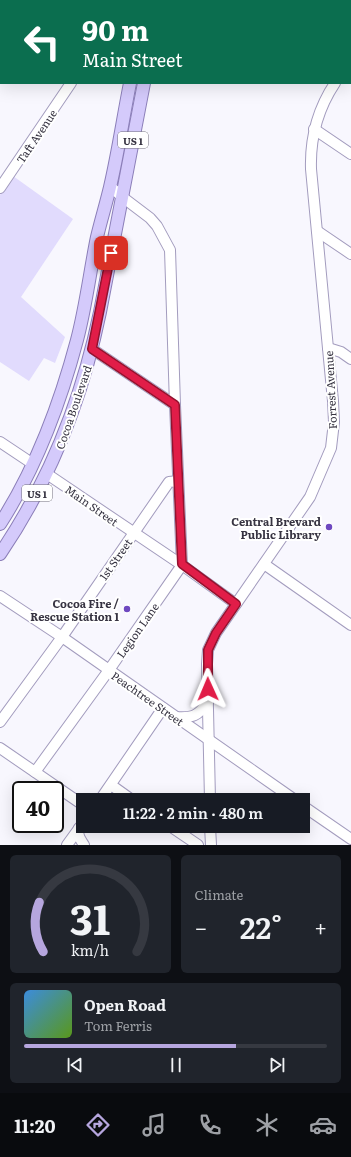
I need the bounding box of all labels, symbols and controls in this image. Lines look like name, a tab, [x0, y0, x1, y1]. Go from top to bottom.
text: 90 m	[82, 8, 149, 50]
icon: left	[16, 16, 68, 68]
text: Main Street	[82, 46, 182, 73]
street label: Taft Avenue	[12, 105, 60, 166]
road number: US 1	[118, 132, 148, 148]
pin	[94, 236, 128, 270]
icon: arrive	[100, 242, 122, 264]
street label: Forrest Avenue	[320, 350, 340, 430]
street label: Cocoa Boulevard	[51, 363, 95, 451]
street label: Main Street	[62, 481, 122, 529]
road number: US 1	[22, 485, 52, 501]
place label: Central Brevard Public Library	[231, 513, 321, 542]
marker: Central Brevard Public Library	[324, 522, 334, 532]
street label: 1st Street	[95, 535, 135, 583]
place label: Cocoa Fire / Rescue Station 1	[30, 595, 120, 624]
street label: Legion Lane	[112, 599, 162, 661]
marker: Cocoa Fire / Rescue Station 1	[122, 604, 132, 614]
street label: Peachtree Street	[109, 667, 188, 729]
position arrow	[187, 668, 229, 710]
speed limit sign: 40	[12, 781, 64, 833]
text: 11:22 · 2 min · 480 m	[123, 801, 263, 824]
text: Climate	[195, 885, 243, 904]
text: 31	[70, 886, 110, 948]
text: 22°	[240, 904, 282, 948]
text: −	[195, 910, 207, 943]
text: +	[314, 910, 327, 943]
text: km/h	[71, 939, 110, 960]
text: Open Road	[84, 993, 166, 1016]
text: Tom Ferris	[84, 1016, 152, 1035]
icon: previous	[64, 1054, 86, 1076]
icon: pause	[165, 1054, 187, 1076]
icon: next	[266, 1054, 288, 1076]
icon: directions	[84, 1111, 112, 1139]
icon: music	[140, 1111, 168, 1139]
icon: phone	[196, 1111, 224, 1139]
icon: climate	[253, 1111, 281, 1139]
icon: car	[309, 1111, 337, 1139]
text: 11:20	[14, 1112, 56, 1139]

